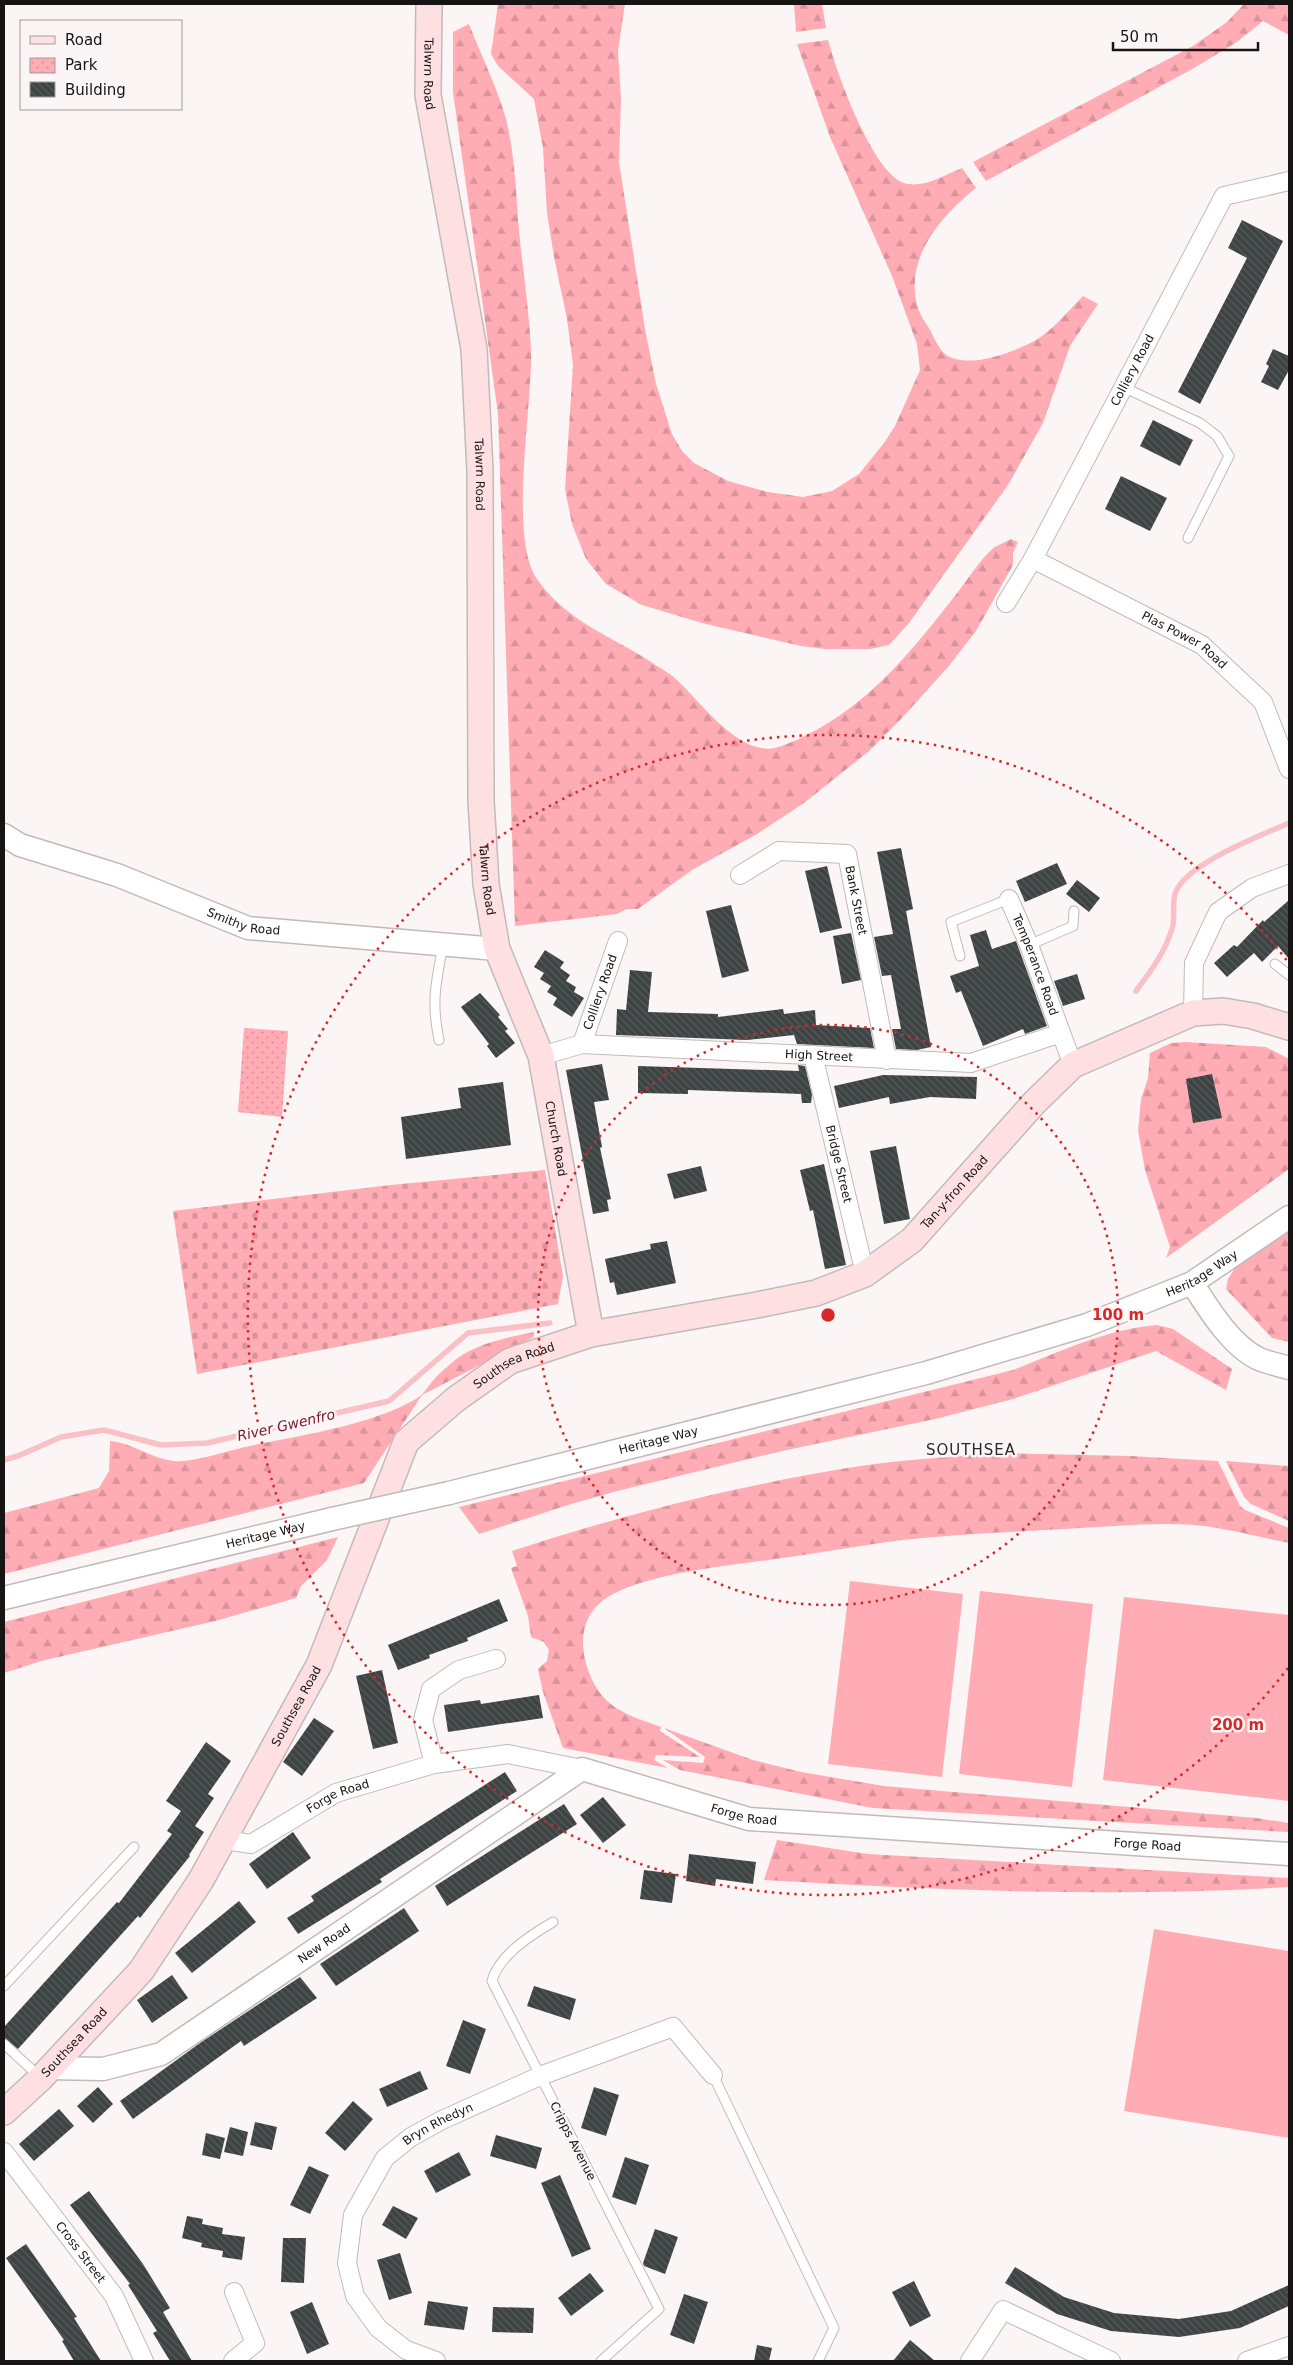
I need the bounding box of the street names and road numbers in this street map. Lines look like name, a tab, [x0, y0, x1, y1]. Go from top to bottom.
street label: Talwrn Road	[421, 37, 438, 111]
street label: Colliery Road	[1108, 332, 1157, 408]
street label: Talwrn Road	[471, 437, 487, 511]
street label: Plas Power Road	[1139, 608, 1230, 672]
street label: Talwrn Road	[477, 842, 498, 916]
street label: Bank Street	[842, 864, 870, 936]
street label: Smithy Road	[205, 905, 281, 938]
street label: Temperance Road	[1009, 911, 1061, 1017]
street label: Colliery Road	[580, 952, 620, 1032]
street label: High Street	[785, 1047, 854, 1064]
street label: Church Road	[542, 1100, 570, 1177]
street label: Bridge Street	[823, 1124, 855, 1205]
street label: Tan-y-fron Road	[918, 1153, 991, 1233]
street label: Heritage Way	[1164, 1247, 1240, 1300]
street label: Southsea Road	[471, 1340, 556, 1392]
street label: Heritage Way	[617, 1424, 700, 1457]
street label: Heritage Way	[224, 1519, 307, 1551]
street label: Southsea Road	[269, 1663, 324, 1749]
street label: Forge Road	[304, 1777, 371, 1816]
street label: Forge Road	[709, 1801, 778, 1828]
street label: Forge Road	[1113, 1836, 1182, 1854]
street label: New Road	[295, 1921, 353, 1966]
street label: Southsea Road	[38, 2005, 110, 2080]
street label: Cripps Avenue	[547, 2099, 599, 2183]
street label: Bryn Rhedyn	[400, 2100, 475, 2148]
street label: Cross Street	[53, 2219, 108, 2286]

